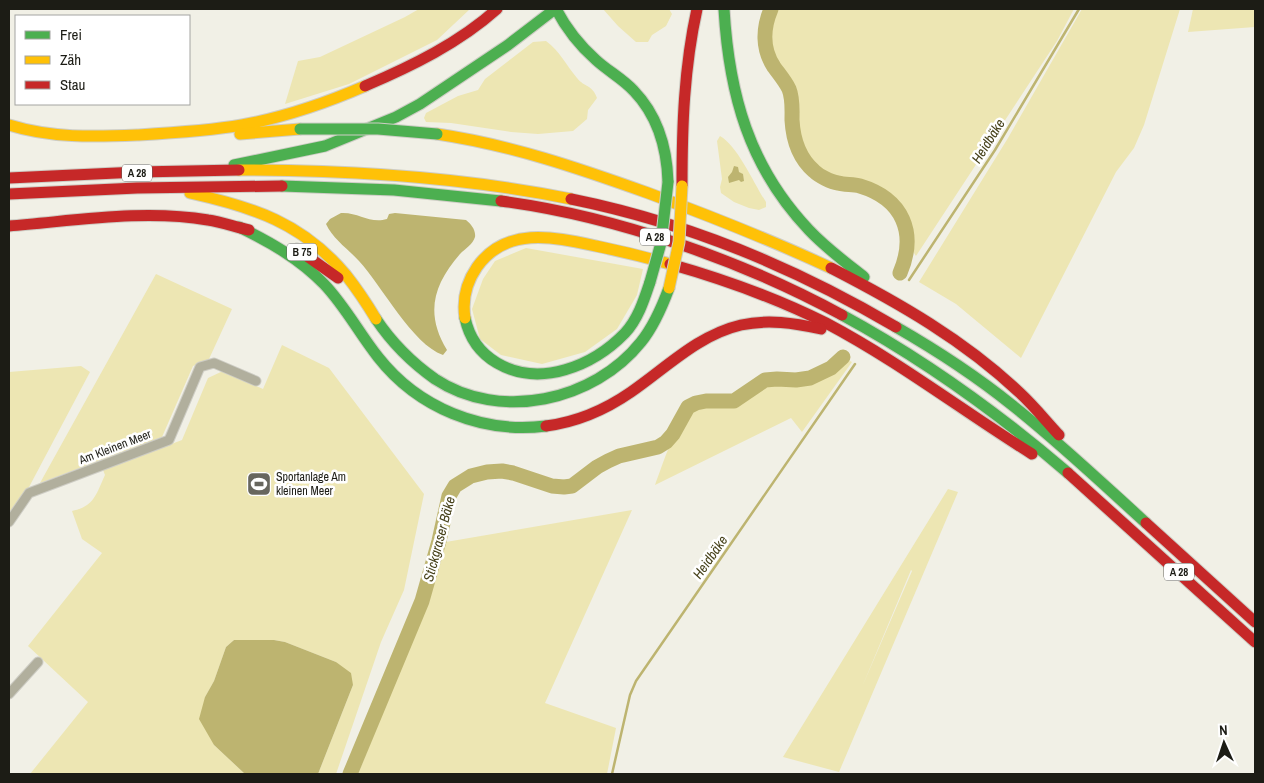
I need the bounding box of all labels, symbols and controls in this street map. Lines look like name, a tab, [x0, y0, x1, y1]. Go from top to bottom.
legend	[15, 15, 190, 105]
text: Frei	[60, 24, 82, 45]
text: Zäh	[60, 49, 81, 70]
text: Stau	[60, 74, 85, 95]
water label: Heidbäke	[967, 115, 1009, 167]
road number: A 28	[122, 164, 152, 182]
road number: A 28	[640, 228, 670, 246]
road number: B 75	[287, 243, 317, 260]
street label: Am Kleinen Meer	[76, 426, 154, 468]
place label: Sportanlage Am kleinen Meer	[276, 469, 346, 499]
sports icon: Sportanlage Am kleinen Meer	[246, 471, 272, 497]
water label: Stickgraser Bäke	[419, 494, 459, 584]
water label: Heidbäke	[689, 532, 731, 582]
road number: A 28	[1164, 564, 1194, 580]
north arrow	[1199, 718, 1249, 768]
text: N	[1219, 721, 1228, 739]

